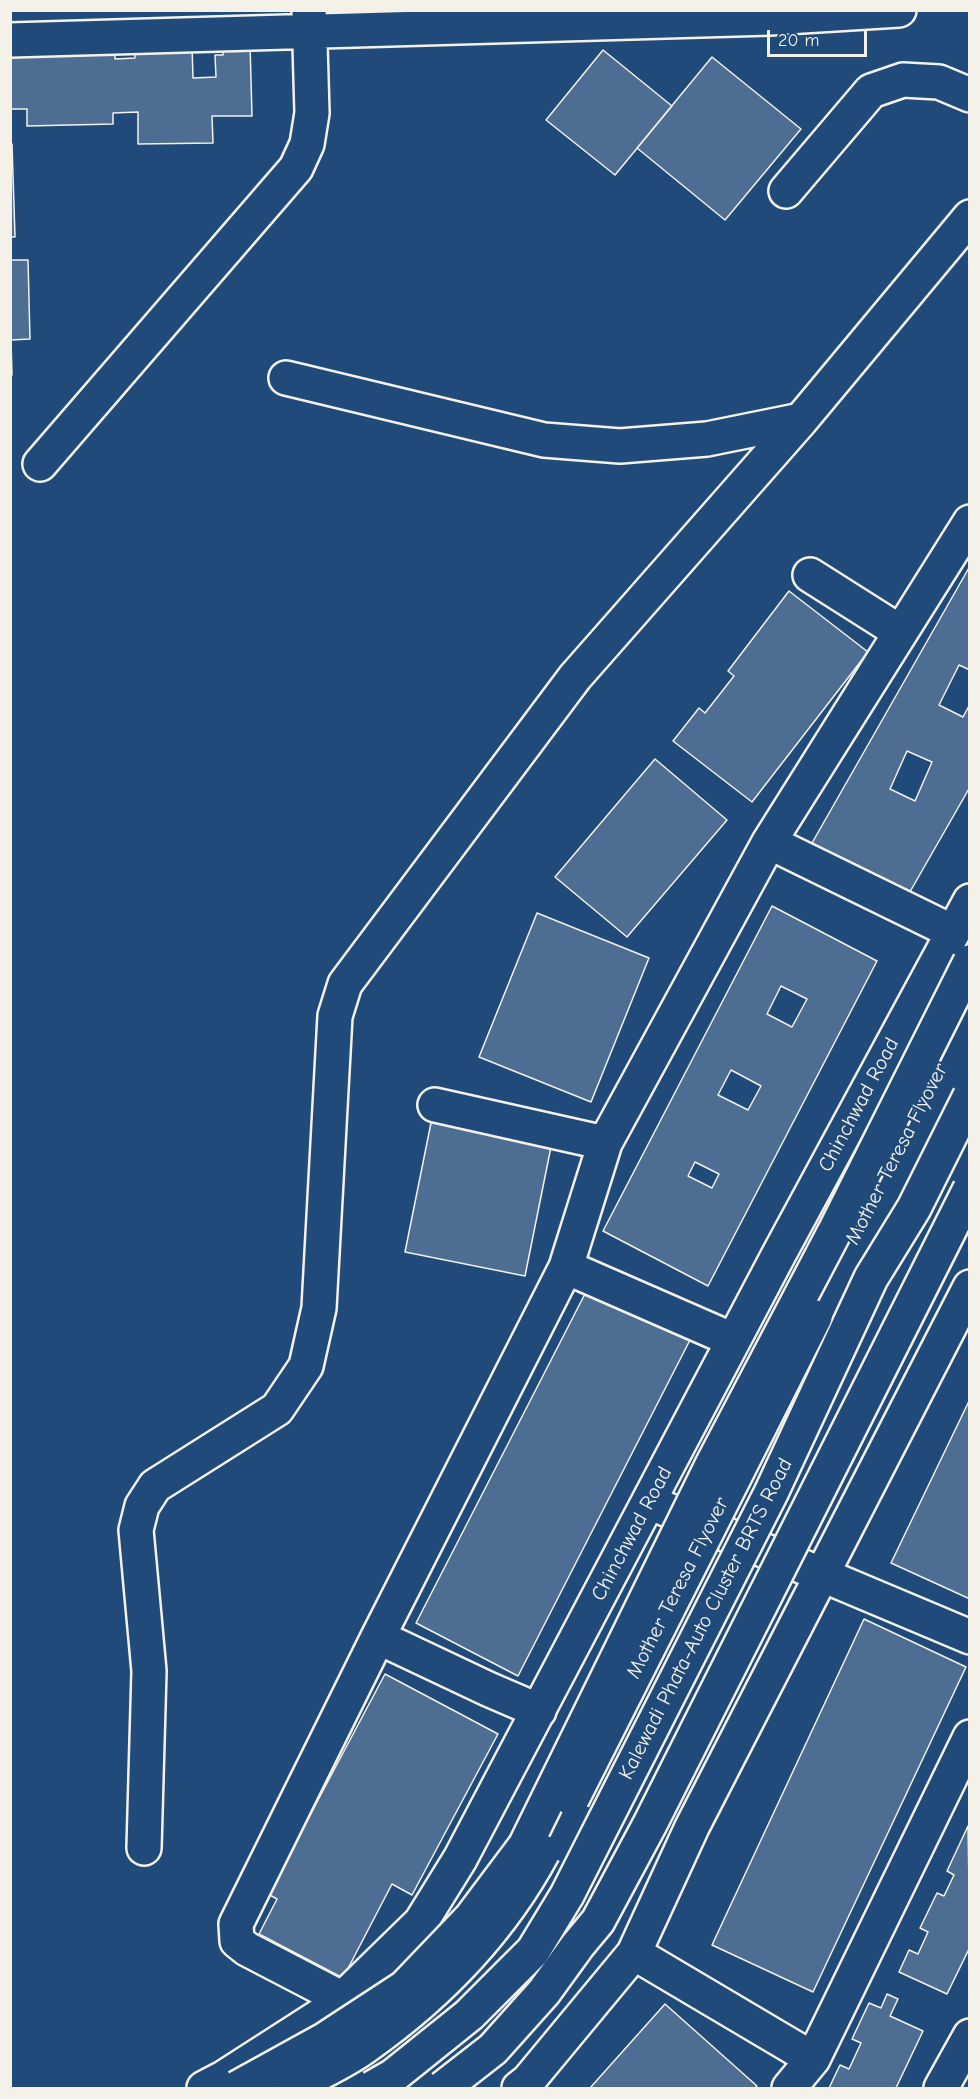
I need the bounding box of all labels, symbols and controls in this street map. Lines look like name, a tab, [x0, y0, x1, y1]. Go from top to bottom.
scale bar	[770, 18, 870, 56]
text: 20 m	[778, 30, 819, 51]
street label: Chinchwad Road	[813, 1034, 905, 1176]
street label: Mother Teresa Flyover	[840, 1059, 954, 1249]
street label: Kalewadi Phata-Auto Cluster BRTS Road	[614, 1454, 798, 1784]
street label: Chinchwad Road	[586, 1463, 678, 1605]
street label: Mother Teresa Flyover	[621, 1493, 735, 1683]

